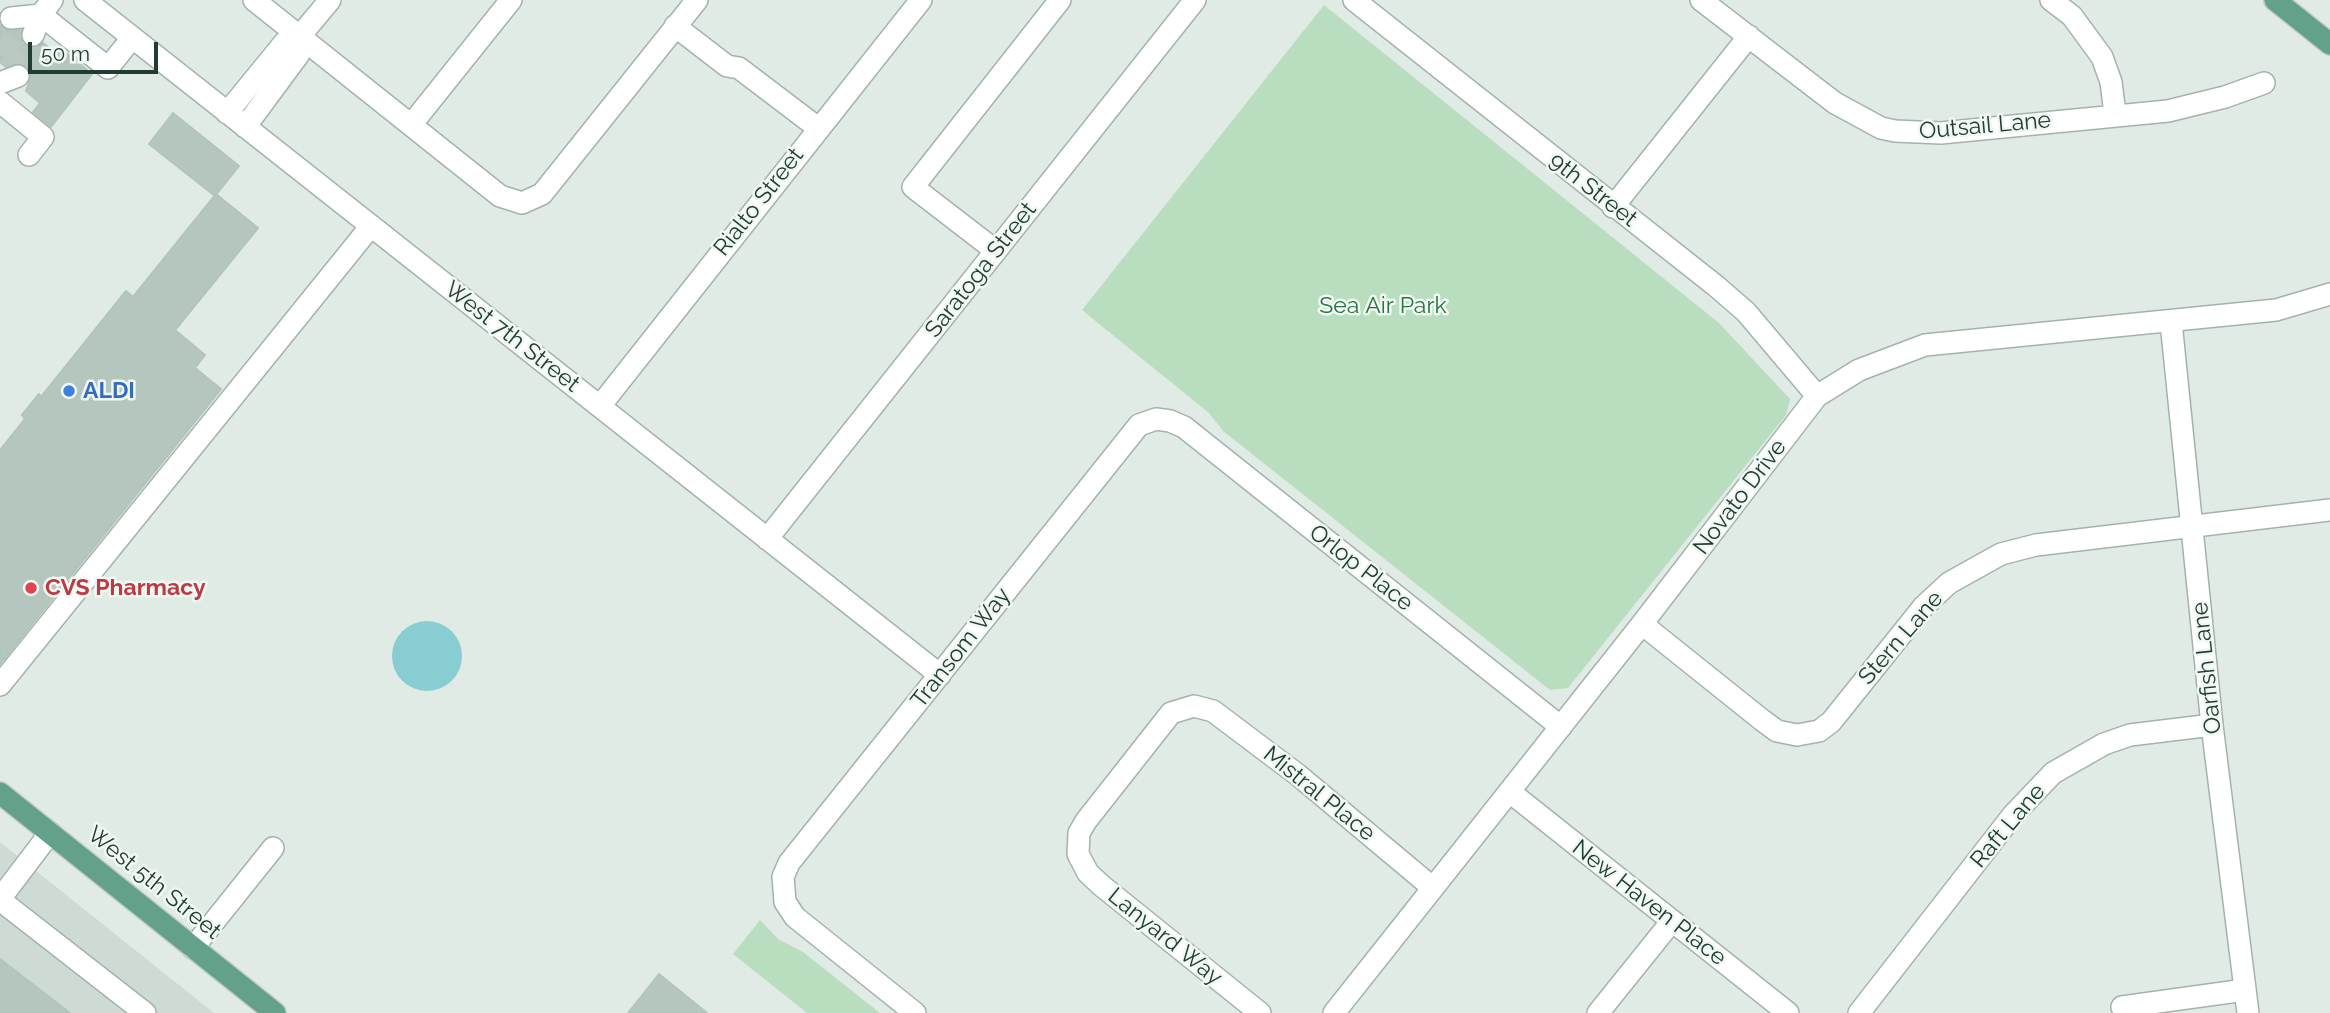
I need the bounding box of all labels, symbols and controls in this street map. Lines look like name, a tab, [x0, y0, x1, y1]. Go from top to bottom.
scale bar	[32, 28, 161, 72]
text: 50 m	[41, 41, 90, 66]
street label: Outsail Lane	[1918, 106, 2052, 146]
street label: Rialto Street	[708, 142, 810, 262]
street label: 9th Street	[1543, 147, 1643, 233]
street label: Saratoga Street	[919, 197, 1043, 343]
street label: West 7th Street	[439, 276, 585, 398]
park label: Sea Air Park	[1319, 292, 1447, 320]
place label: ALDI	[83, 377, 135, 405]
marker: ALDI	[61, 383, 77, 399]
street label: Novato Drive	[1688, 434, 1792, 560]
street label: Orlop Place	[1304, 519, 1418, 617]
place label: CVS Pharmacy	[45, 574, 206, 602]
marker: CVS Pharmacy	[23, 580, 39, 596]
street label: Transom Way	[905, 582, 1017, 714]
street label: Stern Lane	[1853, 586, 1949, 690]
street label: Oarfish Lane	[2186, 601, 2228, 735]
street label: Mistral Place	[1258, 741, 1380, 847]
street label: Raft Lane	[1965, 778, 2051, 874]
street label: West 5th Street	[82, 821, 226, 945]
street label: New Haven Place	[1566, 834, 1732, 972]
street label: Lanyard Way	[1102, 882, 1228, 992]

